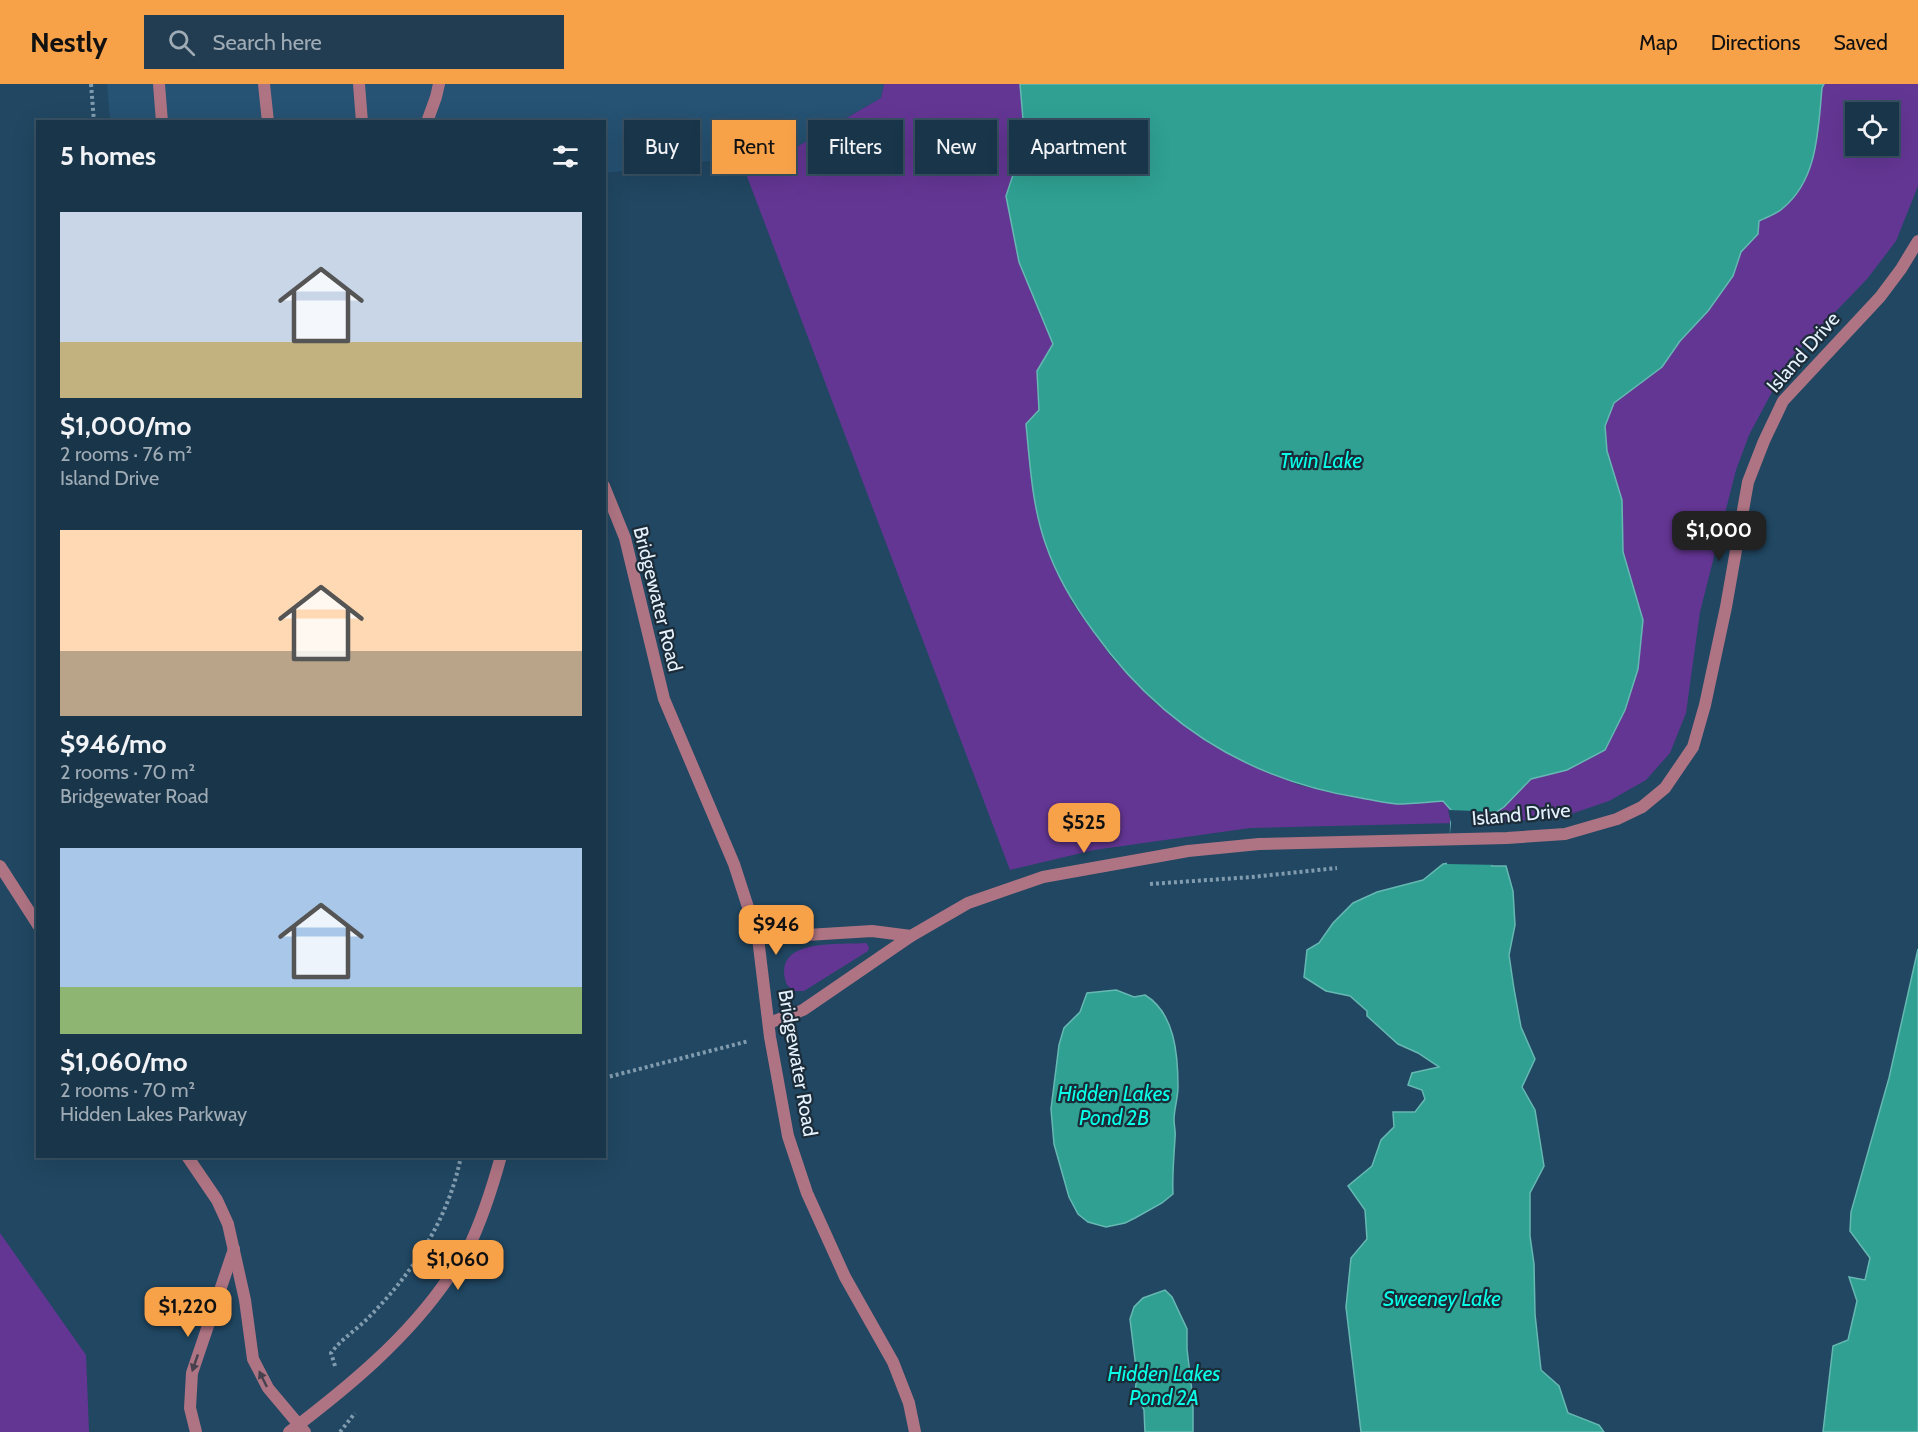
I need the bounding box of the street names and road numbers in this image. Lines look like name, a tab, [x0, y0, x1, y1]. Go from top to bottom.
street label: Island Drive	[1761, 307, 1845, 397]
street label: Bridgewater Road	[628, 524, 688, 674]
street label: Island Drive	[1471, 798, 1571, 830]
street label: Bridgewater Road	[773, 988, 823, 1138]

